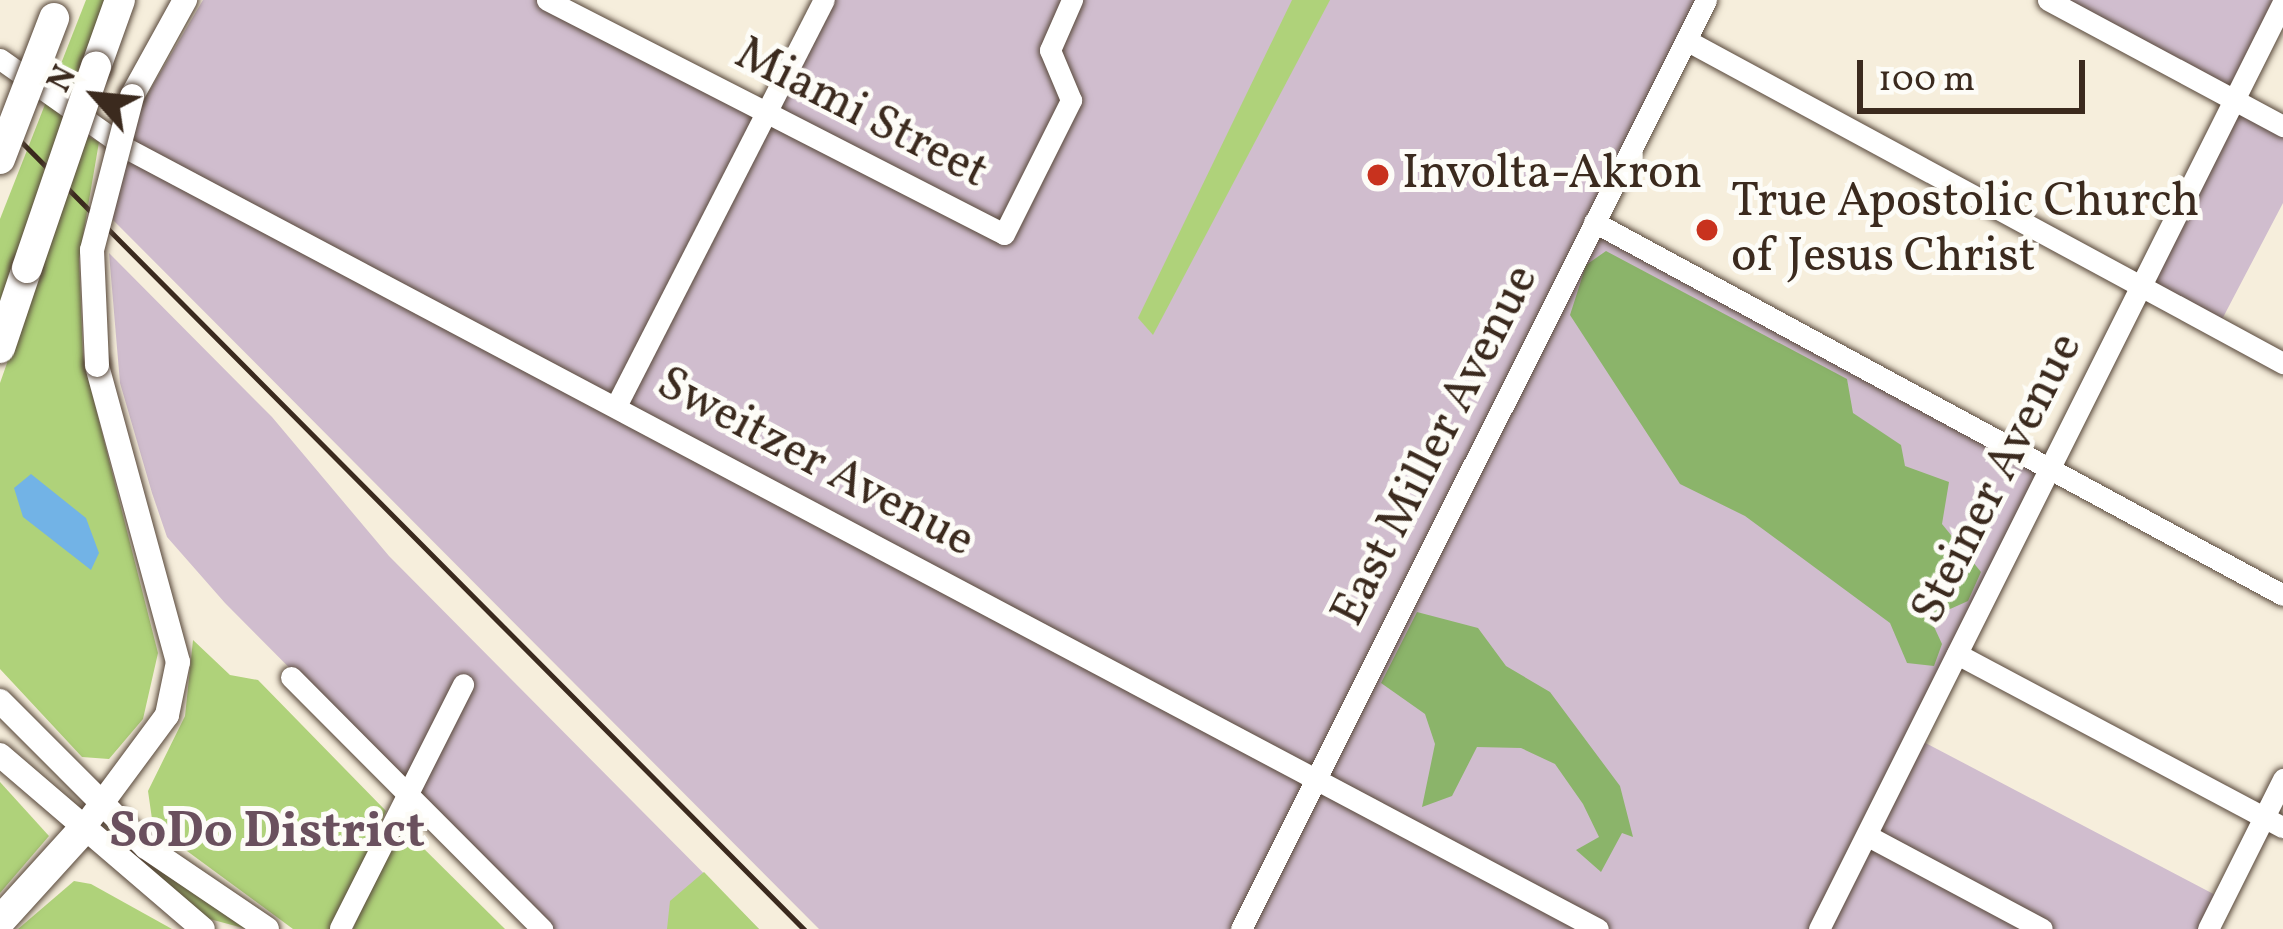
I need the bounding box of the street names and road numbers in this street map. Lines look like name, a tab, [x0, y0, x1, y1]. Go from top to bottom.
street label: Miami Street	[725, 26, 997, 202]
street label: East Miller Avenue	[1320, 256, 1552, 636]
street label: Steiner Avenue	[1900, 324, 2096, 634]
street label: Sweitzer Avenue	[647, 355, 983, 571]

